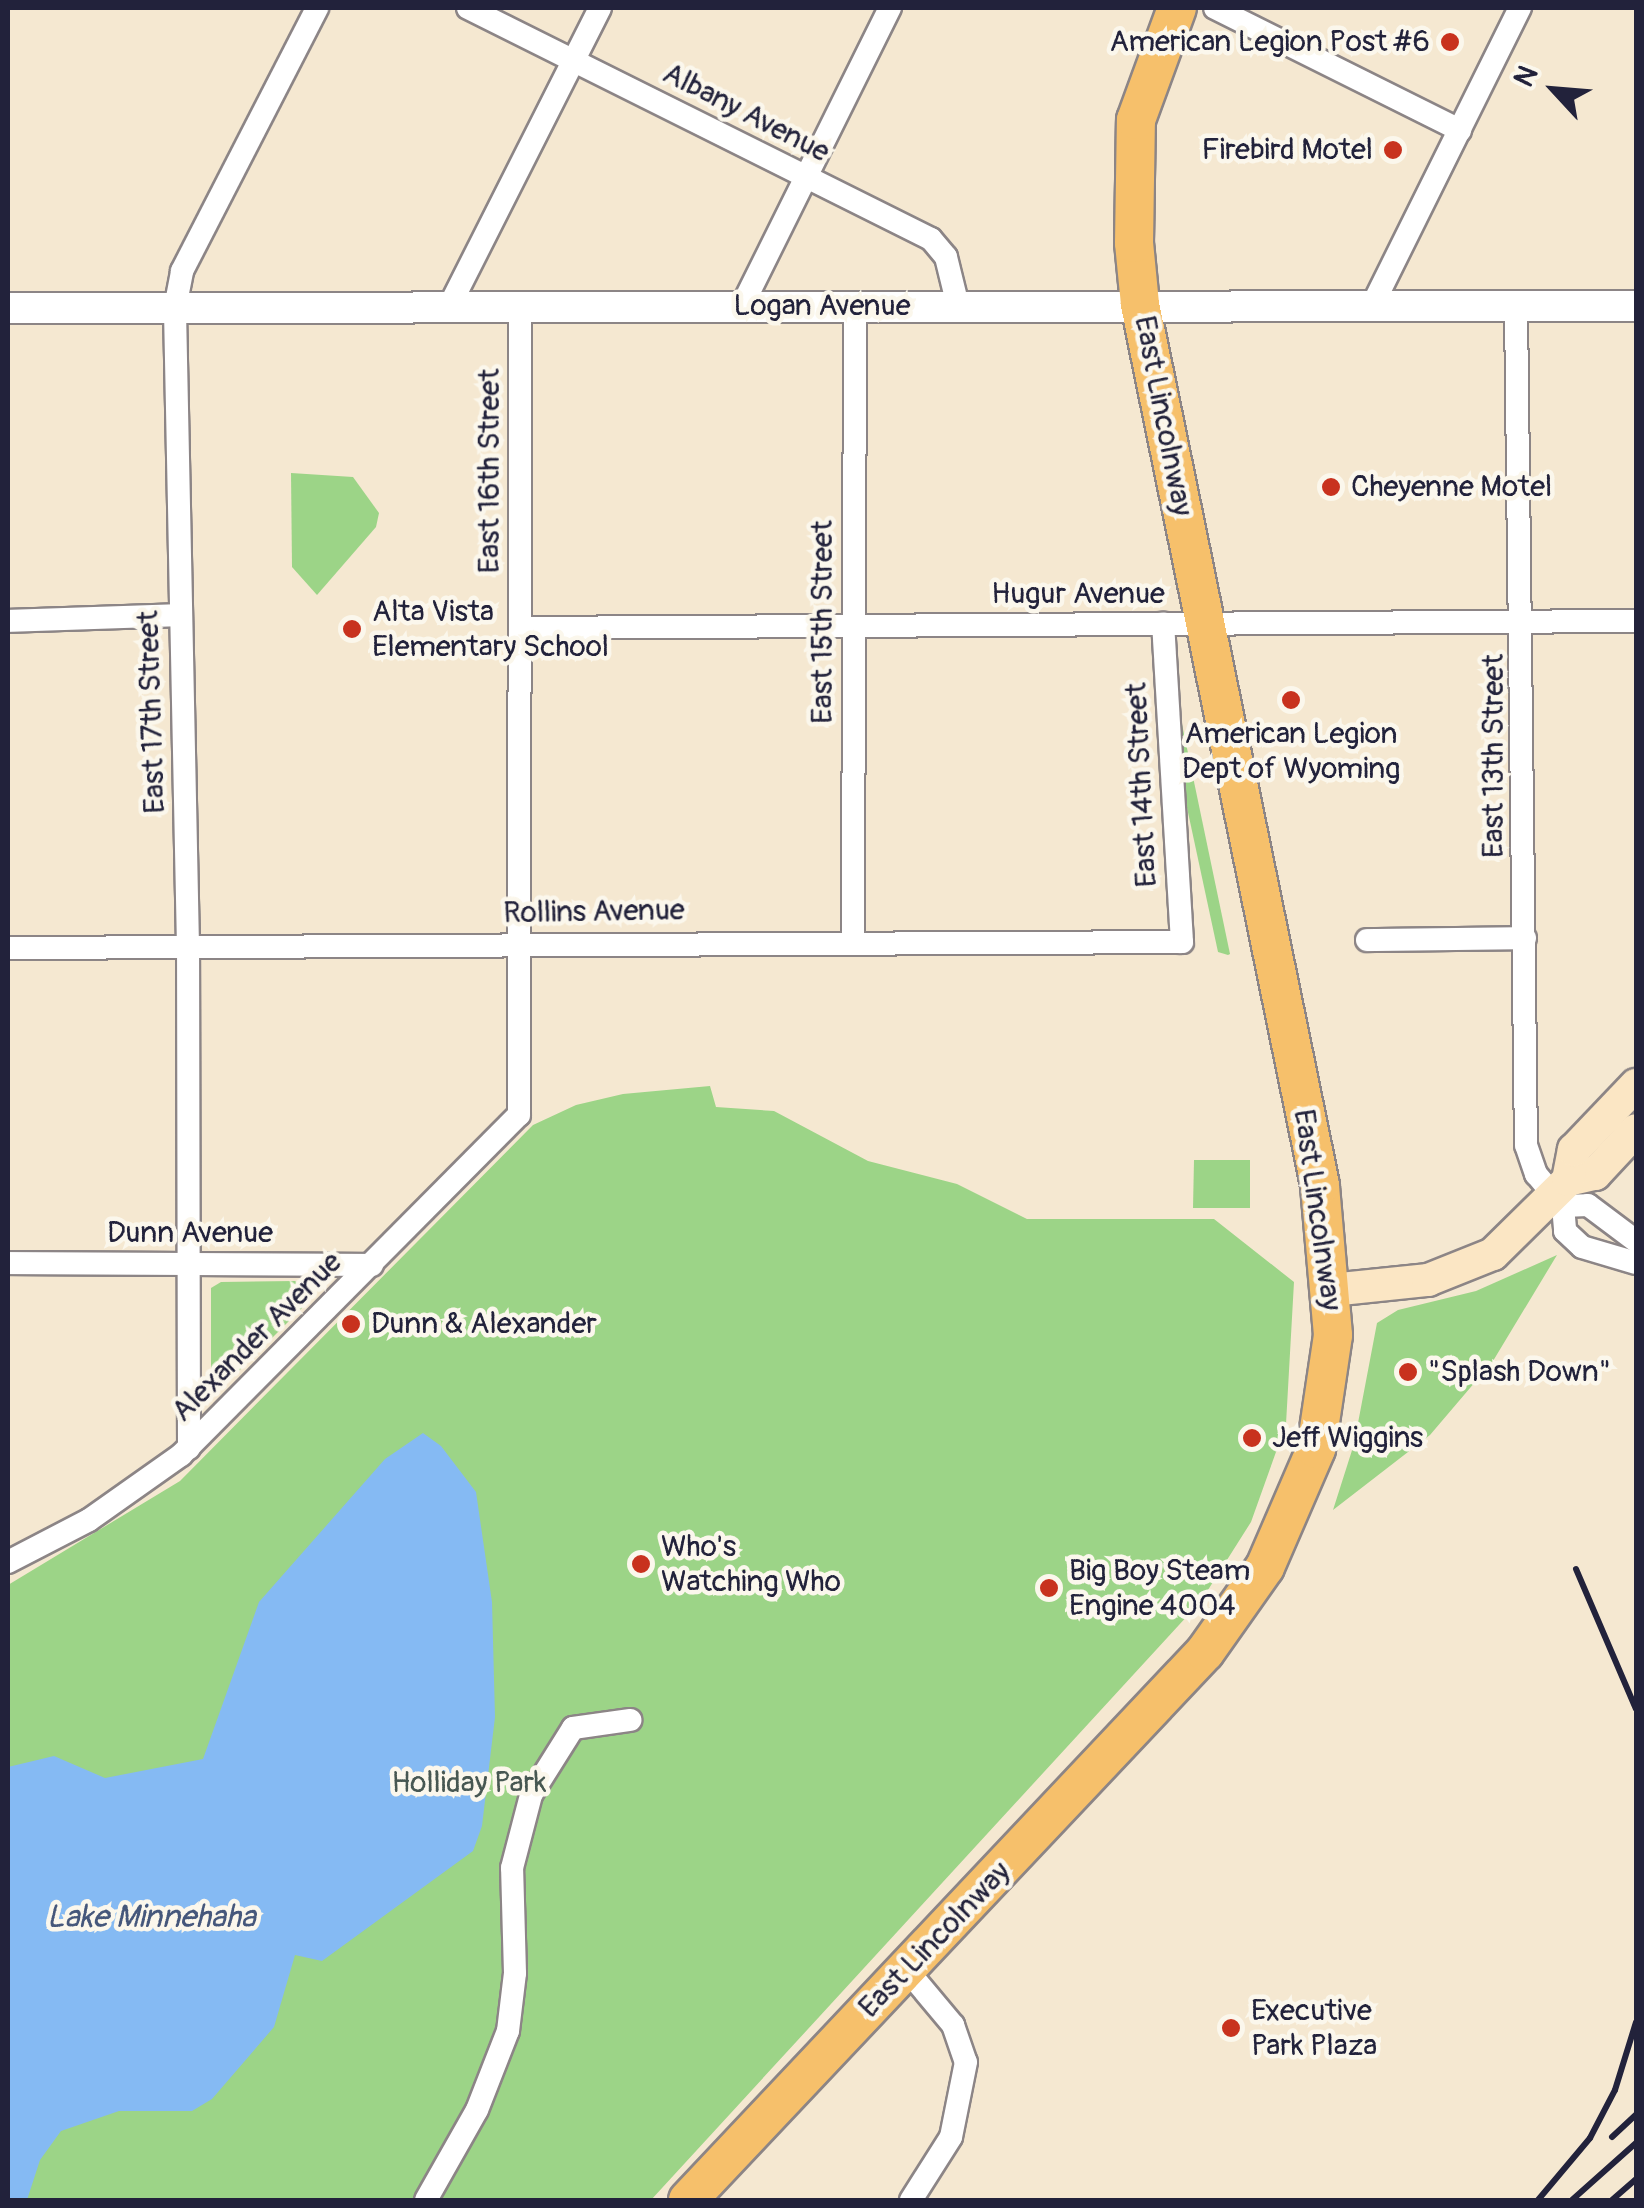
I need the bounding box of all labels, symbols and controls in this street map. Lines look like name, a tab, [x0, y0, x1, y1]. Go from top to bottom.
place label: American Legion Post #6	[1110, 24, 1430, 60]
marker: American Legion Post #6	[1439, 31, 1461, 53]
north arrow	[1504, 40, 1604, 140]
street label: Albany Avenue	[657, 56, 835, 170]
text: N	[1507, 60, 1546, 93]
place label: Firebird Motel	[1202, 132, 1373, 168]
marker: Firebird Motel	[1382, 139, 1404, 161]
street label: Logan Avenue	[734, 288, 910, 324]
street label: East Lincolnway	[1126, 313, 1200, 519]
street label: East 16th Street	[472, 369, 508, 573]
place label: Cheyenne Motel	[1351, 469, 1552, 505]
marker: Cheyenne Motel	[1320, 476, 1342, 498]
street label: East 15th Street	[805, 520, 841, 724]
street label: Hugur Avenue	[991, 576, 1165, 612]
place label: Alta Vista Elementary School	[372, 594, 609, 664]
street label: East 17th Street	[130, 610, 174, 814]
marker: Alta Vista Elementary School	[341, 618, 363, 640]
street label: East 13th Street	[1476, 654, 1512, 858]
street label: East 14th Street	[1119, 682, 1165, 888]
marker: American Legion Dept of Wyoming	[1280, 689, 1302, 711]
place label: American Legion Dept of Wyoming	[1182, 716, 1400, 786]
street label: Rollins Avenue	[503, 892, 685, 932]
street label: East Lincolnway	[1285, 1107, 1349, 1313]
street label: Dunn Avenue	[107, 1215, 273, 1251]
street label: Alexander Avenue	[164, 1244, 350, 1430]
place label: Dunn & Alexander	[371, 1306, 597, 1342]
marker: Dunn & Alexander	[340, 1313, 362, 1335]
place label: "Splash Down"	[1428, 1354, 1611, 1390]
marker: "Splash Down"	[1397, 1361, 1419, 1383]
place label: Jeff Wiggins	[1272, 1420, 1423, 1456]
marker: Jeff Wiggins	[1241, 1427, 1263, 1449]
place label: Who's Watching Who	[661, 1529, 841, 1600]
marker: Who's Watching Who	[630, 1553, 652, 1575]
place label: Big Boy Steam Engine 4004	[1069, 1553, 1250, 1624]
marker: Big Boy Steam Engine 4004	[1038, 1577, 1060, 1599]
park label: Holliday Park	[391, 1765, 547, 1801]
street label: East Lincolnway	[852, 1854, 1018, 2026]
water label: Lake Minnehaha	[46, 1898, 256, 1936]
place label: Executive Park Plaza	[1251, 1993, 1377, 2064]
marker: Executive Park Plaza	[1220, 2017, 1242, 2039]

